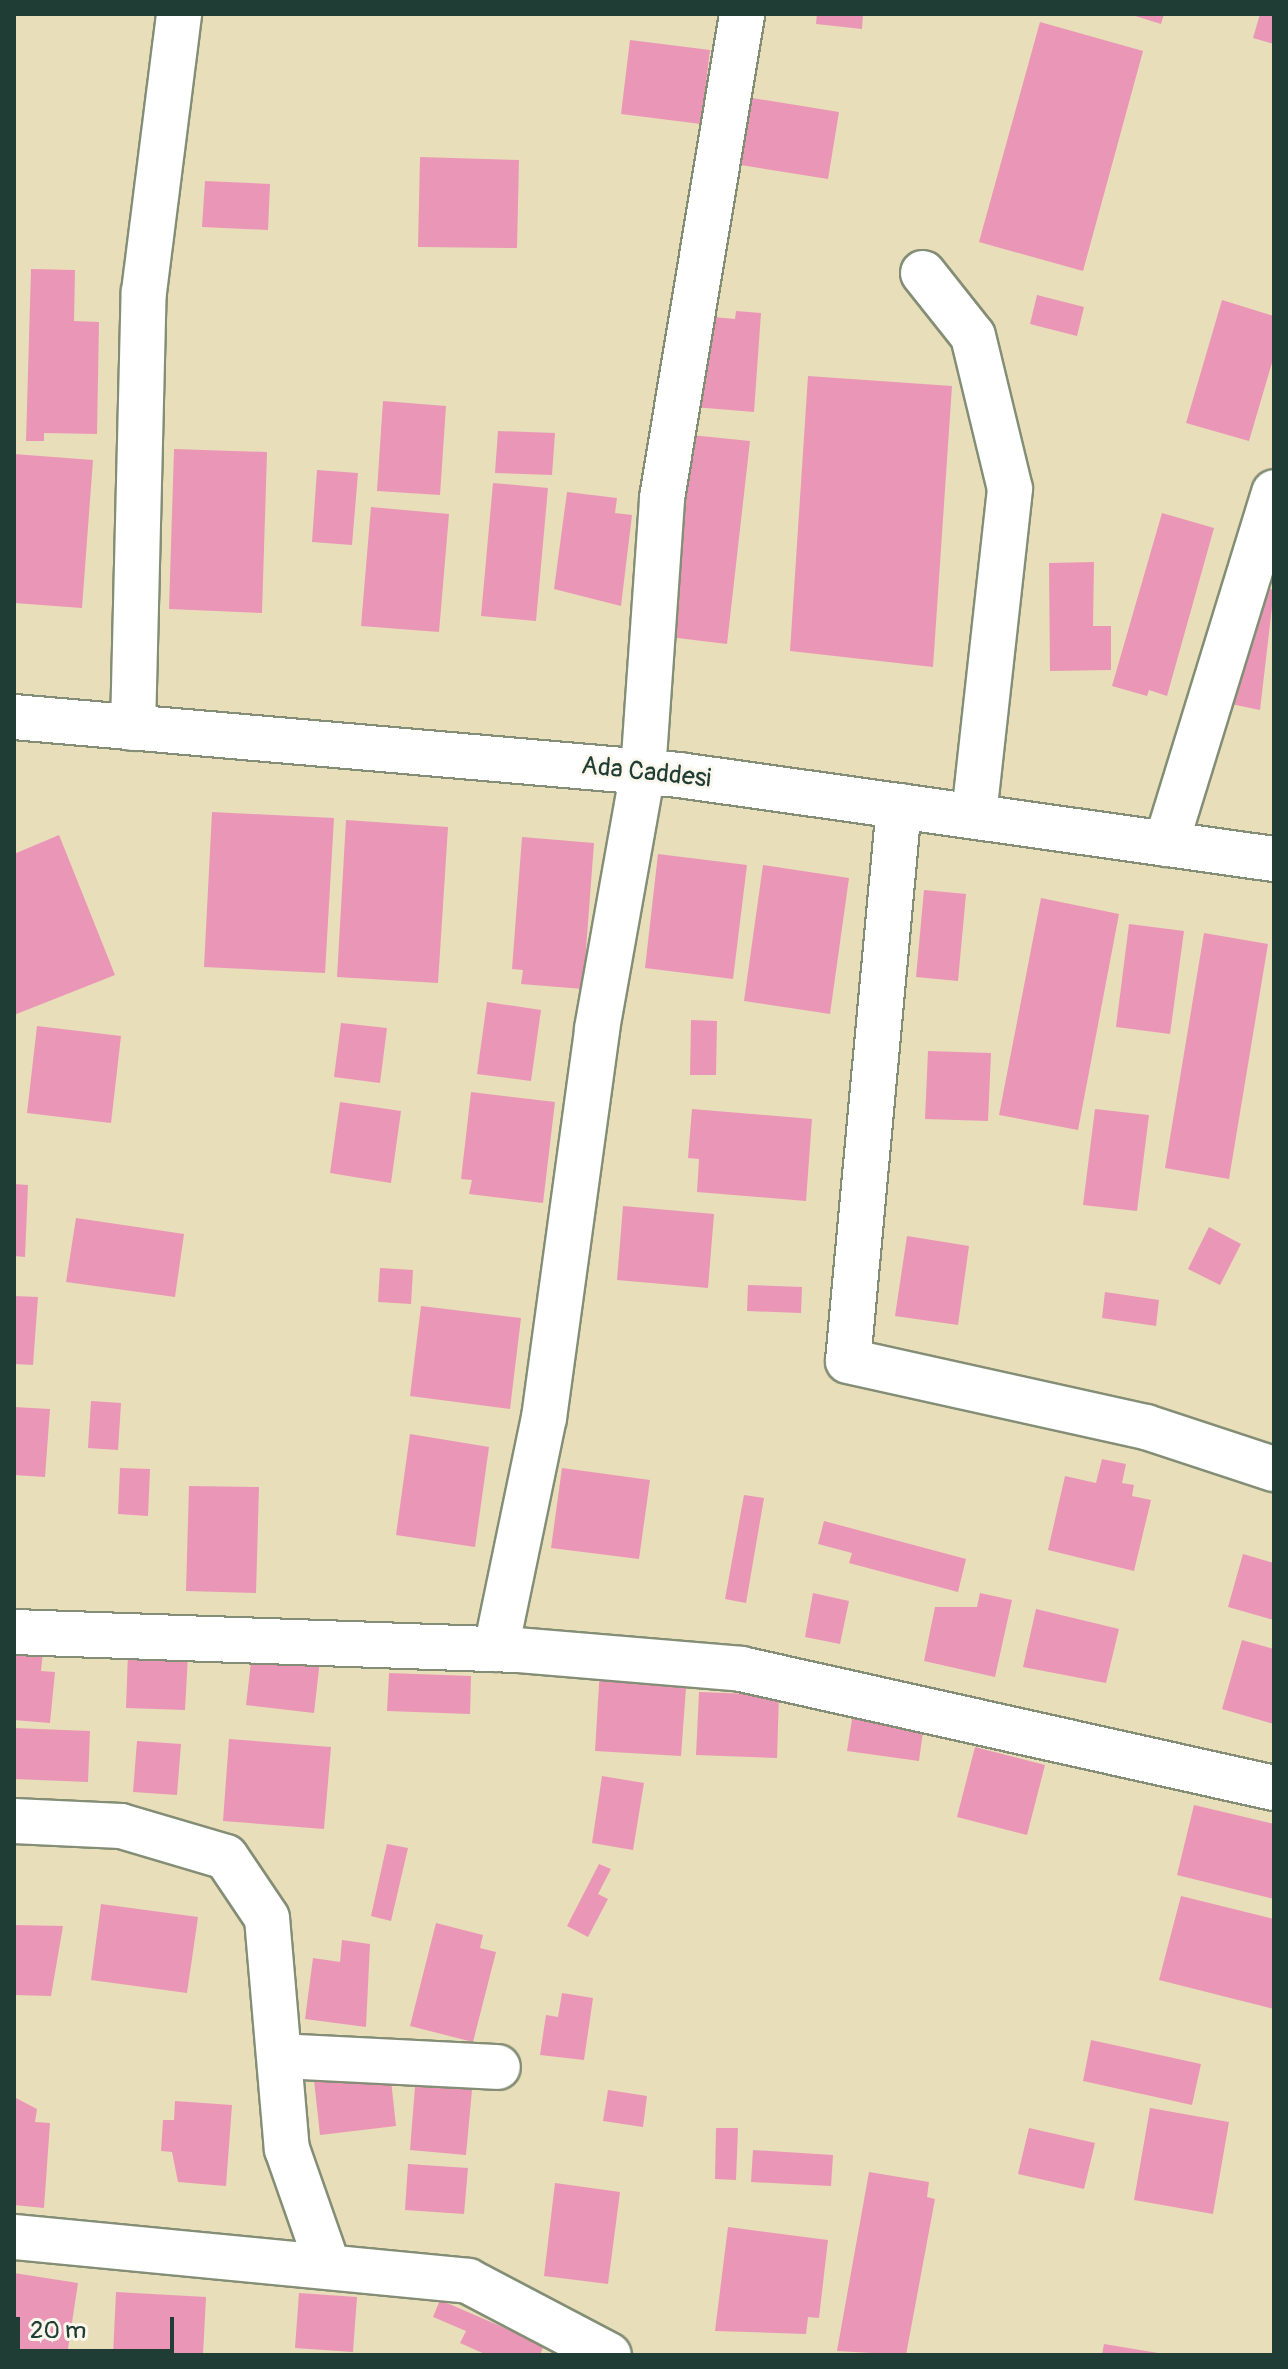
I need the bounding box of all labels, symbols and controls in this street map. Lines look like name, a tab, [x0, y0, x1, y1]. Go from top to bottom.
street label: Ada Caddesi	[580, 751, 712, 795]
scale bar	[20, 2301, 178, 2351]
text: 20 m	[30, 2316, 86, 2345]

